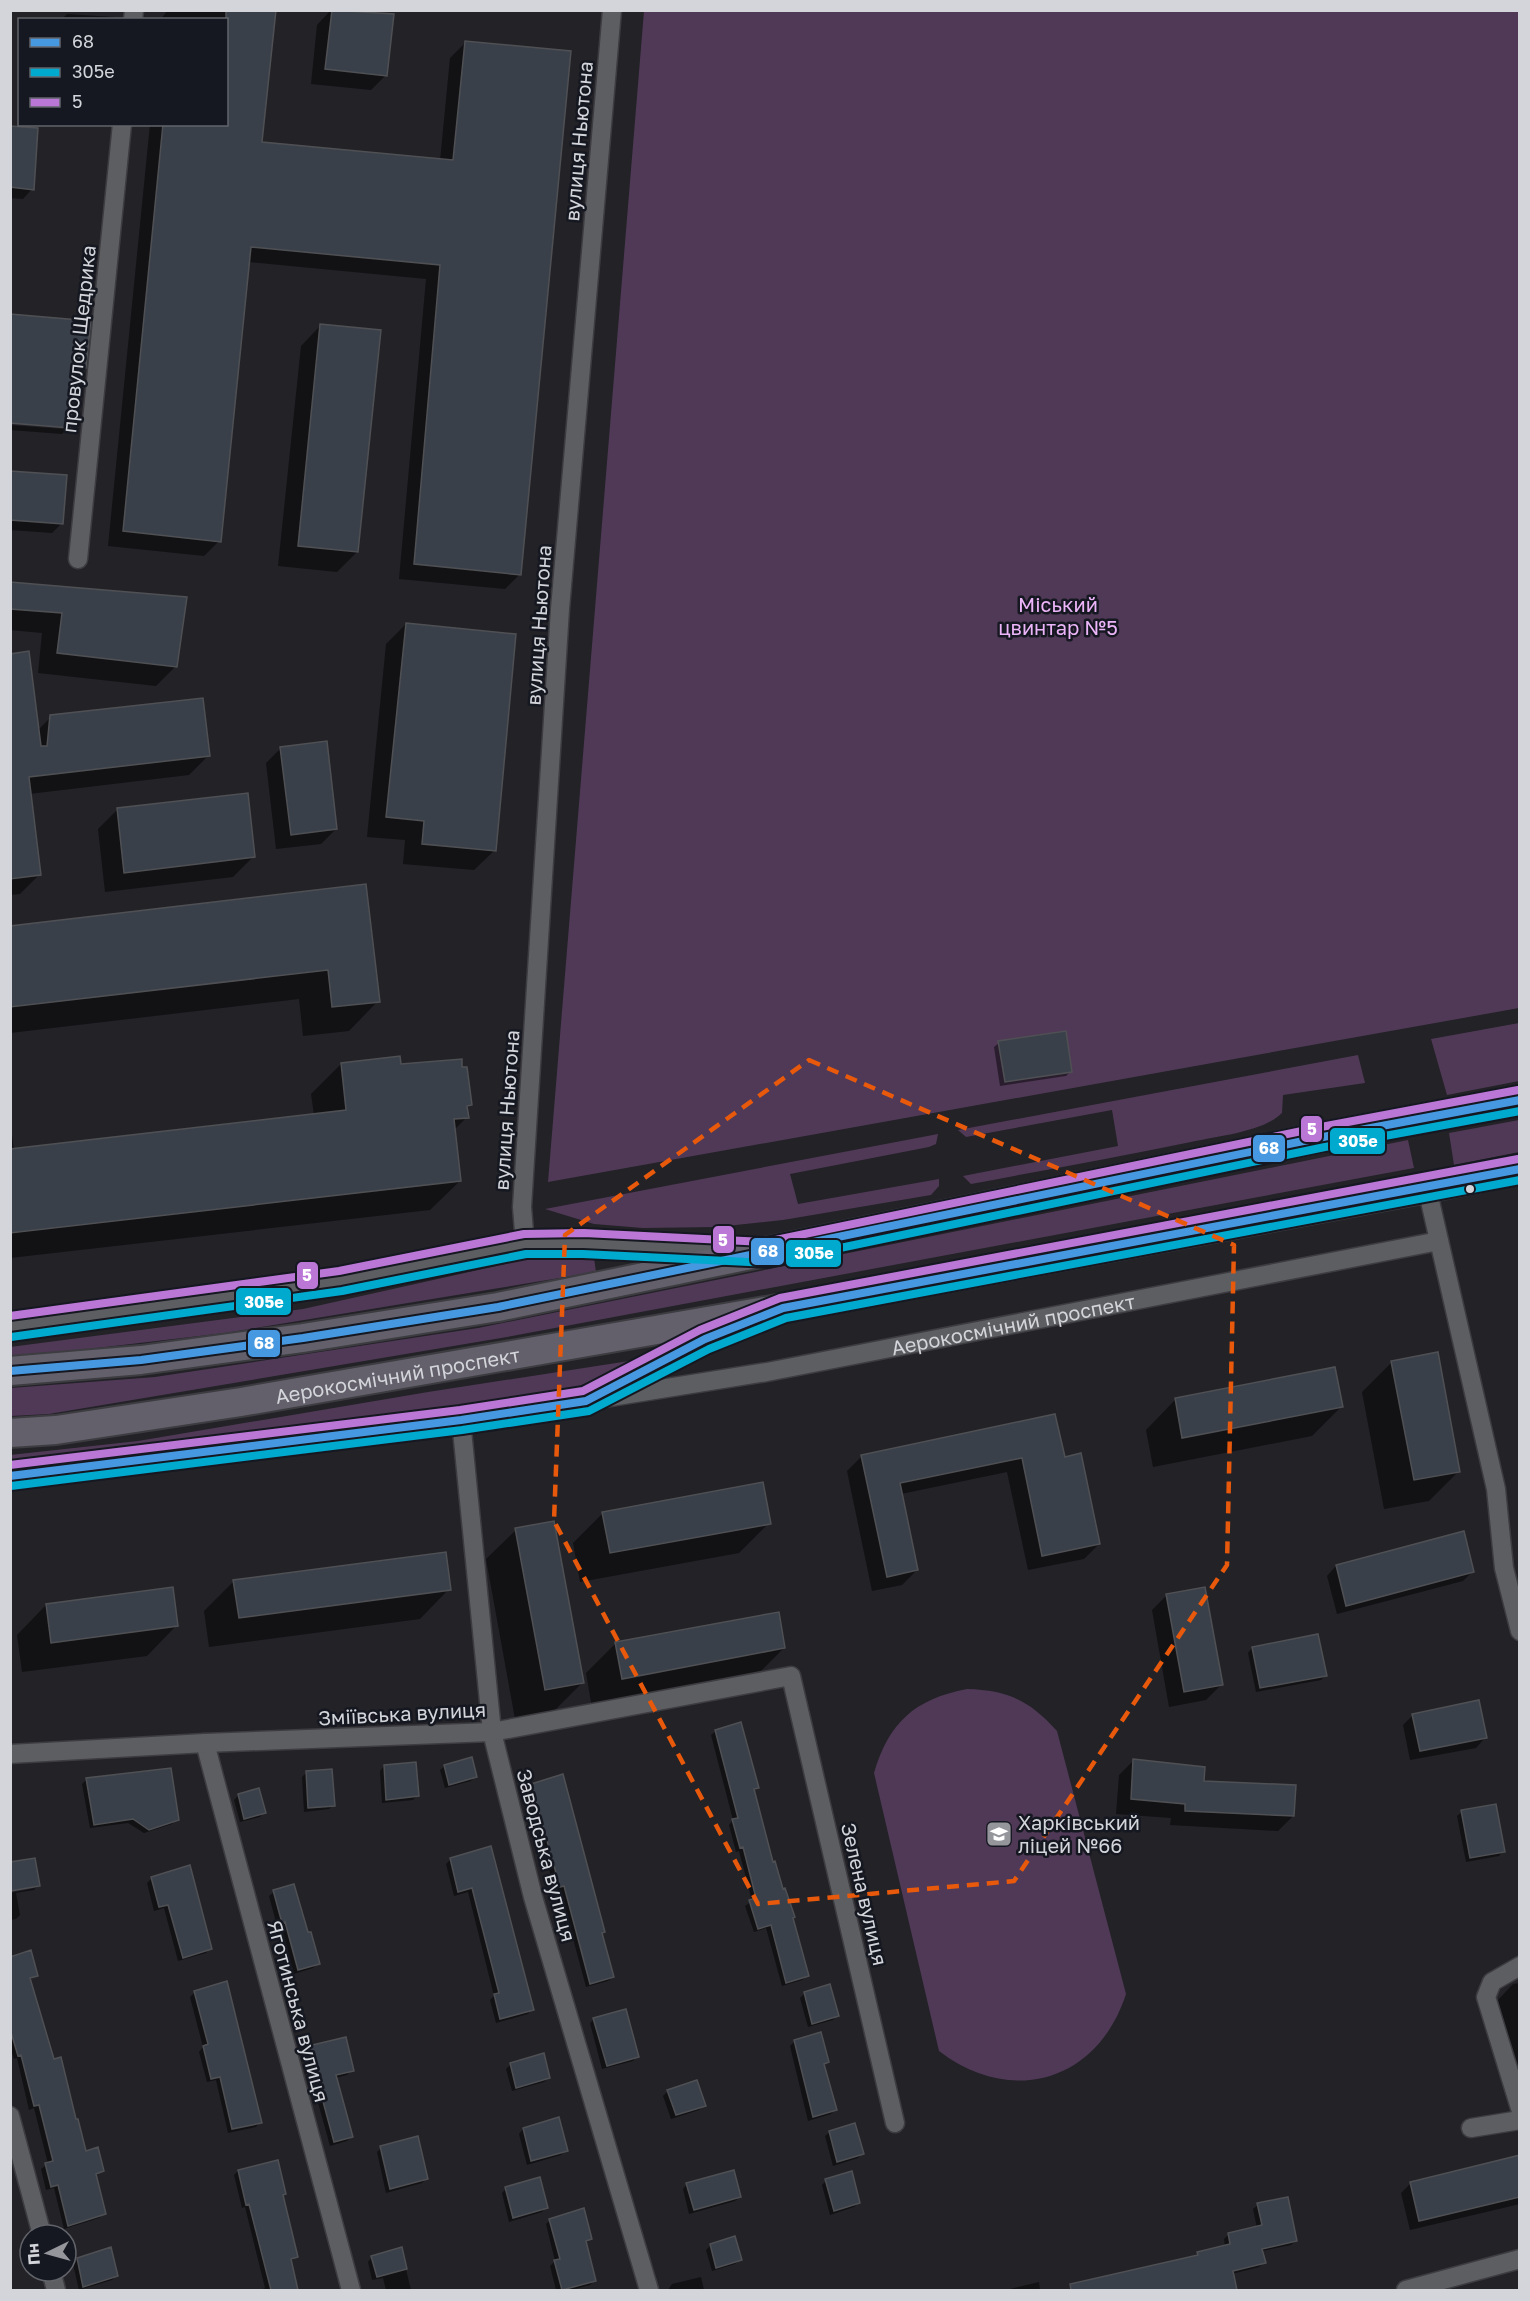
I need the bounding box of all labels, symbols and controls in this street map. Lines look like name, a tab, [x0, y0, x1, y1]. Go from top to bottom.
legend	[18, 18, 228, 126]
text: 68	[72, 30, 94, 52]
text: 305e	[72, 60, 115, 82]
street label: вулиця Ньютона	[559, 60, 597, 222]
text: 5	[72, 90, 82, 112]
street label: провулок Щедрика	[56, 244, 100, 434]
street label: вулиця Ньютона	[520, 544, 556, 706]
park label: Міський цвинтар №5	[998, 592, 1118, 639]
street label: вулиця Ньютона	[488, 1029, 524, 1191]
line badge: 5	[1300, 1115, 1323, 1143]
text: 5	[1307, 1119, 1317, 1139]
line badge: 305e	[1329, 1127, 1386, 1155]
text: 305e	[1338, 1131, 1378, 1151]
line badge: 68	[1252, 1134, 1286, 1163]
text: 68	[1259, 1138, 1279, 1158]
unlabelled marker	[1464, 1183, 1476, 1195]
line badge: 5	[712, 1225, 735, 1254]
text: 5	[718, 1230, 728, 1250]
line badge: 68	[750, 1237, 785, 1266]
line badge: 305e	[785, 1239, 842, 1268]
text: 68	[758, 1241, 778, 1261]
text: 305e	[794, 1243, 834, 1263]
line badge: 5	[296, 1261, 319, 1290]
text: 5	[302, 1265, 312, 1285]
line badge: 305e	[235, 1287, 292, 1316]
street label: Аерокосмічний проспект	[889, 1289, 1137, 1360]
text: 305e	[244, 1292, 284, 1312]
line badge: 68	[247, 1329, 281, 1358]
text: 68	[254, 1333, 274, 1353]
street label: Аерокосмічний проспект	[273, 1342, 522, 1408]
street label: Зміївська вулиця	[317, 1697, 487, 1729]
street label: Заводська вулиця	[512, 1766, 582, 1944]
place label: Харківський ліцей №66	[1018, 1810, 1140, 1857]
school or university icon: Харківський ліцей №66	[984, 1819, 1014, 1849]
street label: Зелена вулиця	[837, 1820, 893, 1968]
street label: Яготинська вулиця	[263, 1917, 335, 2105]
north arrow	[18, 2223, 78, 2283]
text: Пн	[22, 2243, 44, 2266]

